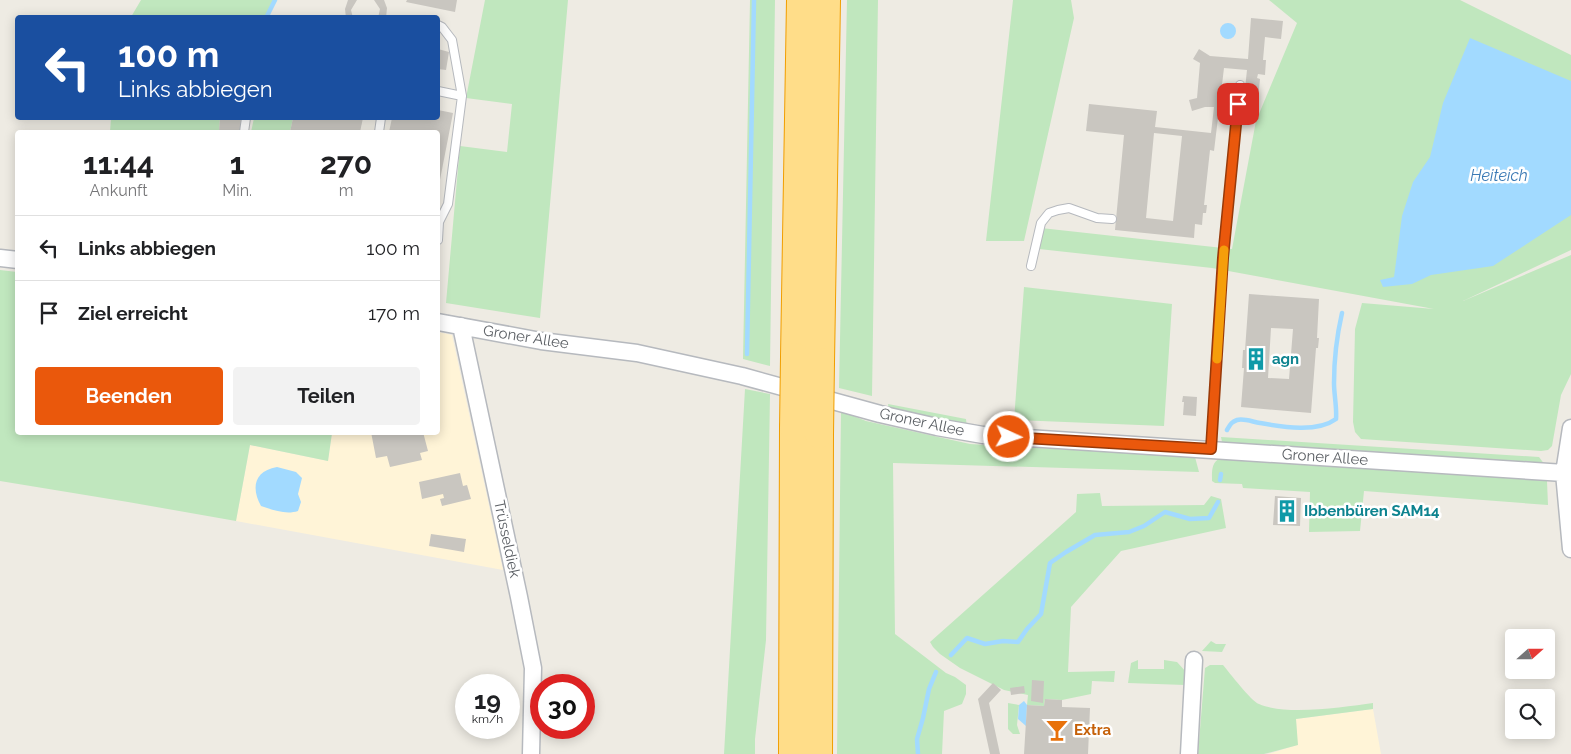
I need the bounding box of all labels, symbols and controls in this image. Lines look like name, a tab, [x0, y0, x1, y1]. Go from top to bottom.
text: 100 m	[118, 34, 219, 75]
icon: left	[35, 35, 100, 100]
text: Links abbiegen	[118, 76, 273, 102]
pin	[1217, 83, 1259, 125]
icon: arrive	[1224, 90, 1252, 118]
text: 11:44	[83, 146, 154, 181]
text: 1	[230, 146, 244, 181]
text: 270	[320, 146, 372, 181]
water label: Heiteich	[1470, 166, 1528, 185]
text: Ankunft	[90, 181, 148, 200]
text: Min.	[222, 181, 252, 200]
text: m	[339, 181, 353, 200]
icon: left	[35, 234, 63, 262]
text: Links abbiegen	[78, 237, 216, 259]
text: 100 m	[366, 237, 420, 259]
icon: arrive	[35, 299, 63, 327]
text: Ziel erreicht	[78, 302, 188, 324]
text: 170 m	[368, 302, 420, 324]
street label: Groner Allee	[482, 321, 570, 353]
building icon: agn	[1243, 346, 1269, 372]
place label: agn	[1272, 350, 1299, 368]
button: Beenden	[35, 367, 223, 425]
button: Teilen	[233, 367, 420, 425]
street label: Groner Allee	[878, 404, 966, 440]
position arrow	[982, 410, 1034, 462]
street label: Groner Allee	[1281, 445, 1369, 469]
building icon: Ibbenbüren SAM14	[1274, 498, 1300, 524]
street label: Trüsseldiek	[490, 499, 524, 579]
place label: Ibbenbüren SAM14	[1304, 502, 1440, 520]
north arrow	[1505, 629, 1555, 679]
map controls	[1505, 629, 1555, 739]
speed limit sign: 30	[530, 674, 595, 739]
text: 19	[474, 685, 501, 715]
button: search	[1505, 689, 1555, 739]
text: km/h	[472, 712, 503, 726]
bar icon: Extra	[1044, 717, 1070, 743]
place label: Extra	[1074, 721, 1112, 739]

